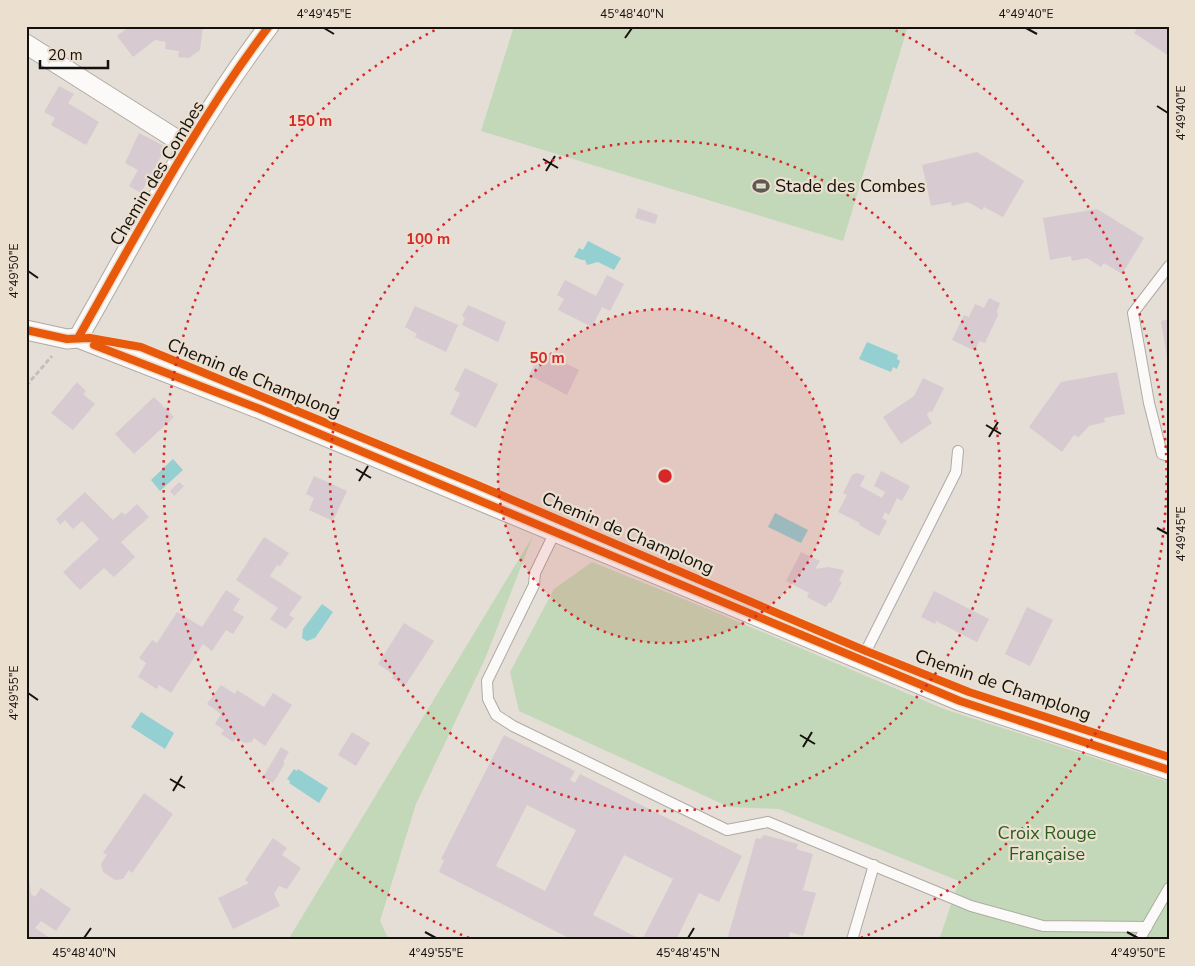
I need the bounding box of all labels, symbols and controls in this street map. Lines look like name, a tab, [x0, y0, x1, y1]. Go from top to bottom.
text: 4°49'45"E	[297, 6, 351, 22]
text: 45°48'40"N	[600, 6, 664, 22]
text: 4°49'40"E	[999, 6, 1053, 22]
scale bar	[40, 38, 108, 70]
text: 20 m	[48, 45, 83, 65]
text: 4°49'40"E	[1173, 86, 1189, 140]
street label: Chemin des Combes	[104, 96, 210, 250]
text: 150 m	[288, 111, 332, 131]
place label: Stade des Combes	[775, 174, 926, 198]
sports icon: Stade des Combes	[751, 176, 771, 196]
text: 100 m	[406, 229, 450, 249]
text: 4°49'50"E	[6, 244, 22, 298]
street label: Chemin de Champlong	[164, 332, 344, 424]
text: 50 m	[529, 348, 565, 368]
centre of rings	[656, 467, 674, 485]
street label: Chemin de Champlong	[538, 486, 718, 580]
text: 4°49'45"E	[1173, 507, 1189, 561]
street label: Chemin de Champlong	[912, 644, 1094, 726]
text: 4°49'55"E	[6, 666, 22, 720]
park label: Croix Rouge Française	[998, 821, 1096, 866]
text: 45°48'40"N	[52, 945, 116, 961]
text: 4°49'55"E	[409, 945, 463, 961]
text: 45°48'45"N	[656, 945, 720, 961]
text: 4°49'50"E	[1111, 945, 1165, 961]

